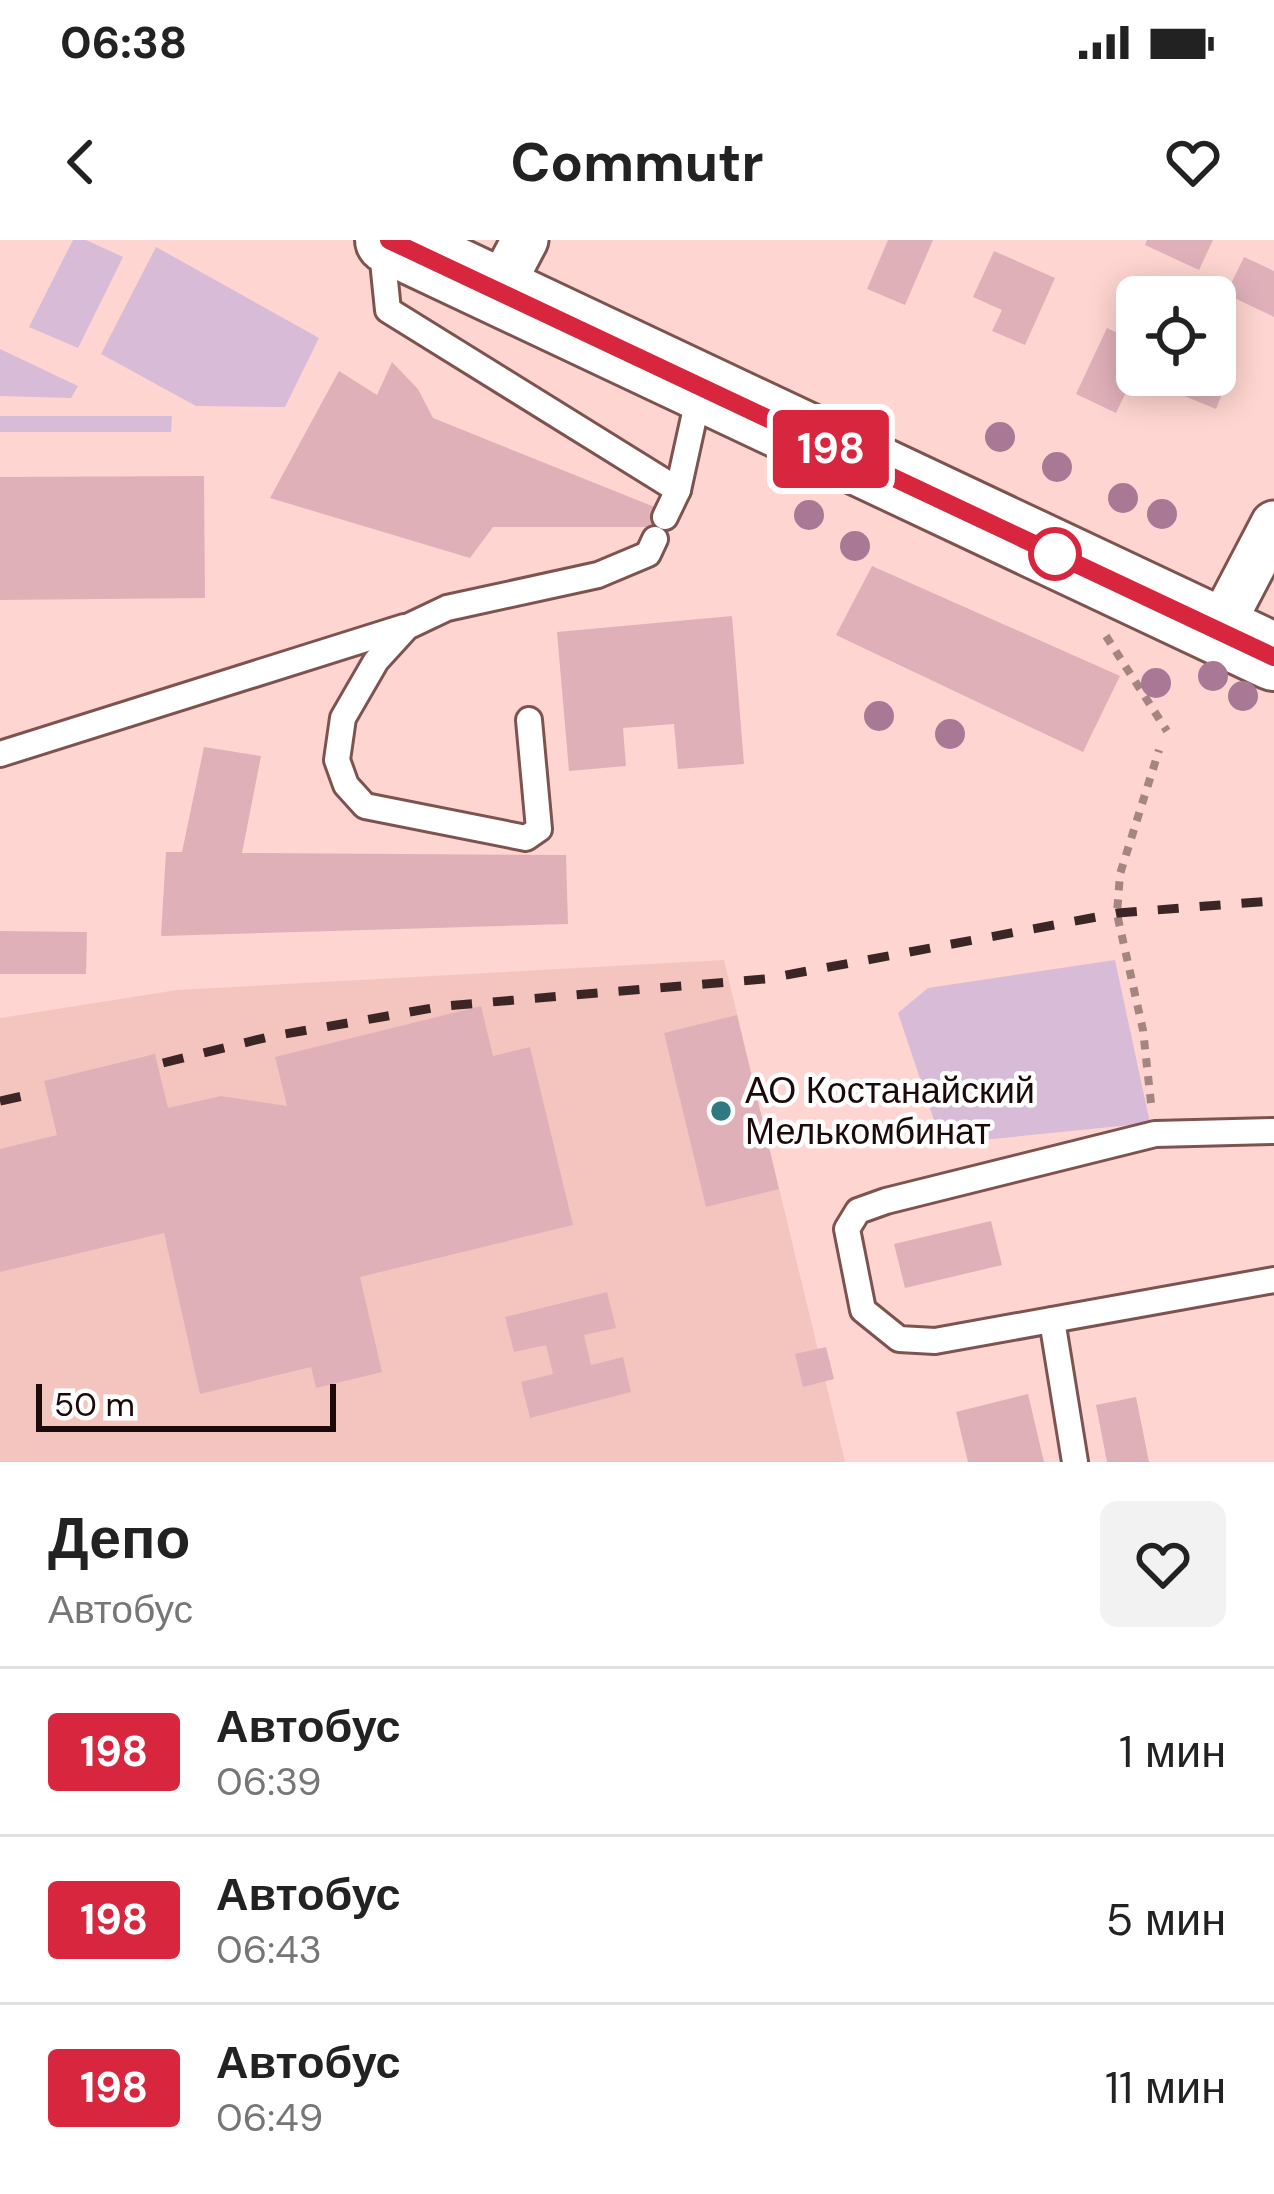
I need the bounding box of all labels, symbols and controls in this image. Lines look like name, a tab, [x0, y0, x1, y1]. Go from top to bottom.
text: 06:38	[60, 13, 187, 72]
text: Commutr	[510, 127, 764, 198]
icon: back	[48, 129, 114, 195]
icon: heart	[1160, 129, 1226, 195]
map controls	[1116, 276, 1236, 396]
button: locate	[1116, 276, 1236, 396]
line badge: 198	[762, 410, 900, 488]
text: 198	[797, 421, 865, 476]
unlabelled marker	[1030, 529, 1080, 579]
place label: АО Костанайский Мелькомбинат	[745, 1067, 1035, 1155]
marker: АО Костанайский Мелькомбинат	[708, 1098, 734, 1124]
scale bar	[36, 1378, 336, 1431]
text: 50 m	[54, 1383, 135, 1426]
text: Депо	[48, 1501, 190, 1576]
button: heart	[1100, 1501, 1226, 1627]
text: Автобус	[48, 1584, 193, 1635]
text: Автобус	[216, 1697, 401, 1756]
text: 1 мин	[1119, 1722, 1226, 1781]
text: 198	[80, 1724, 148, 1779]
text: 06:39	[216, 1756, 321, 1807]
text: Автобус	[216, 1865, 401, 1924]
text: 5 мин	[1106, 1890, 1226, 1949]
text: 198	[80, 1892, 148, 1947]
text: 06:43	[216, 1924, 322, 1975]
text: Автобус	[216, 2033, 401, 2092]
text: 11 мин	[1105, 2058, 1226, 2117]
text: 198	[80, 2060, 148, 2115]
text: 06:49	[216, 2092, 323, 2143]

